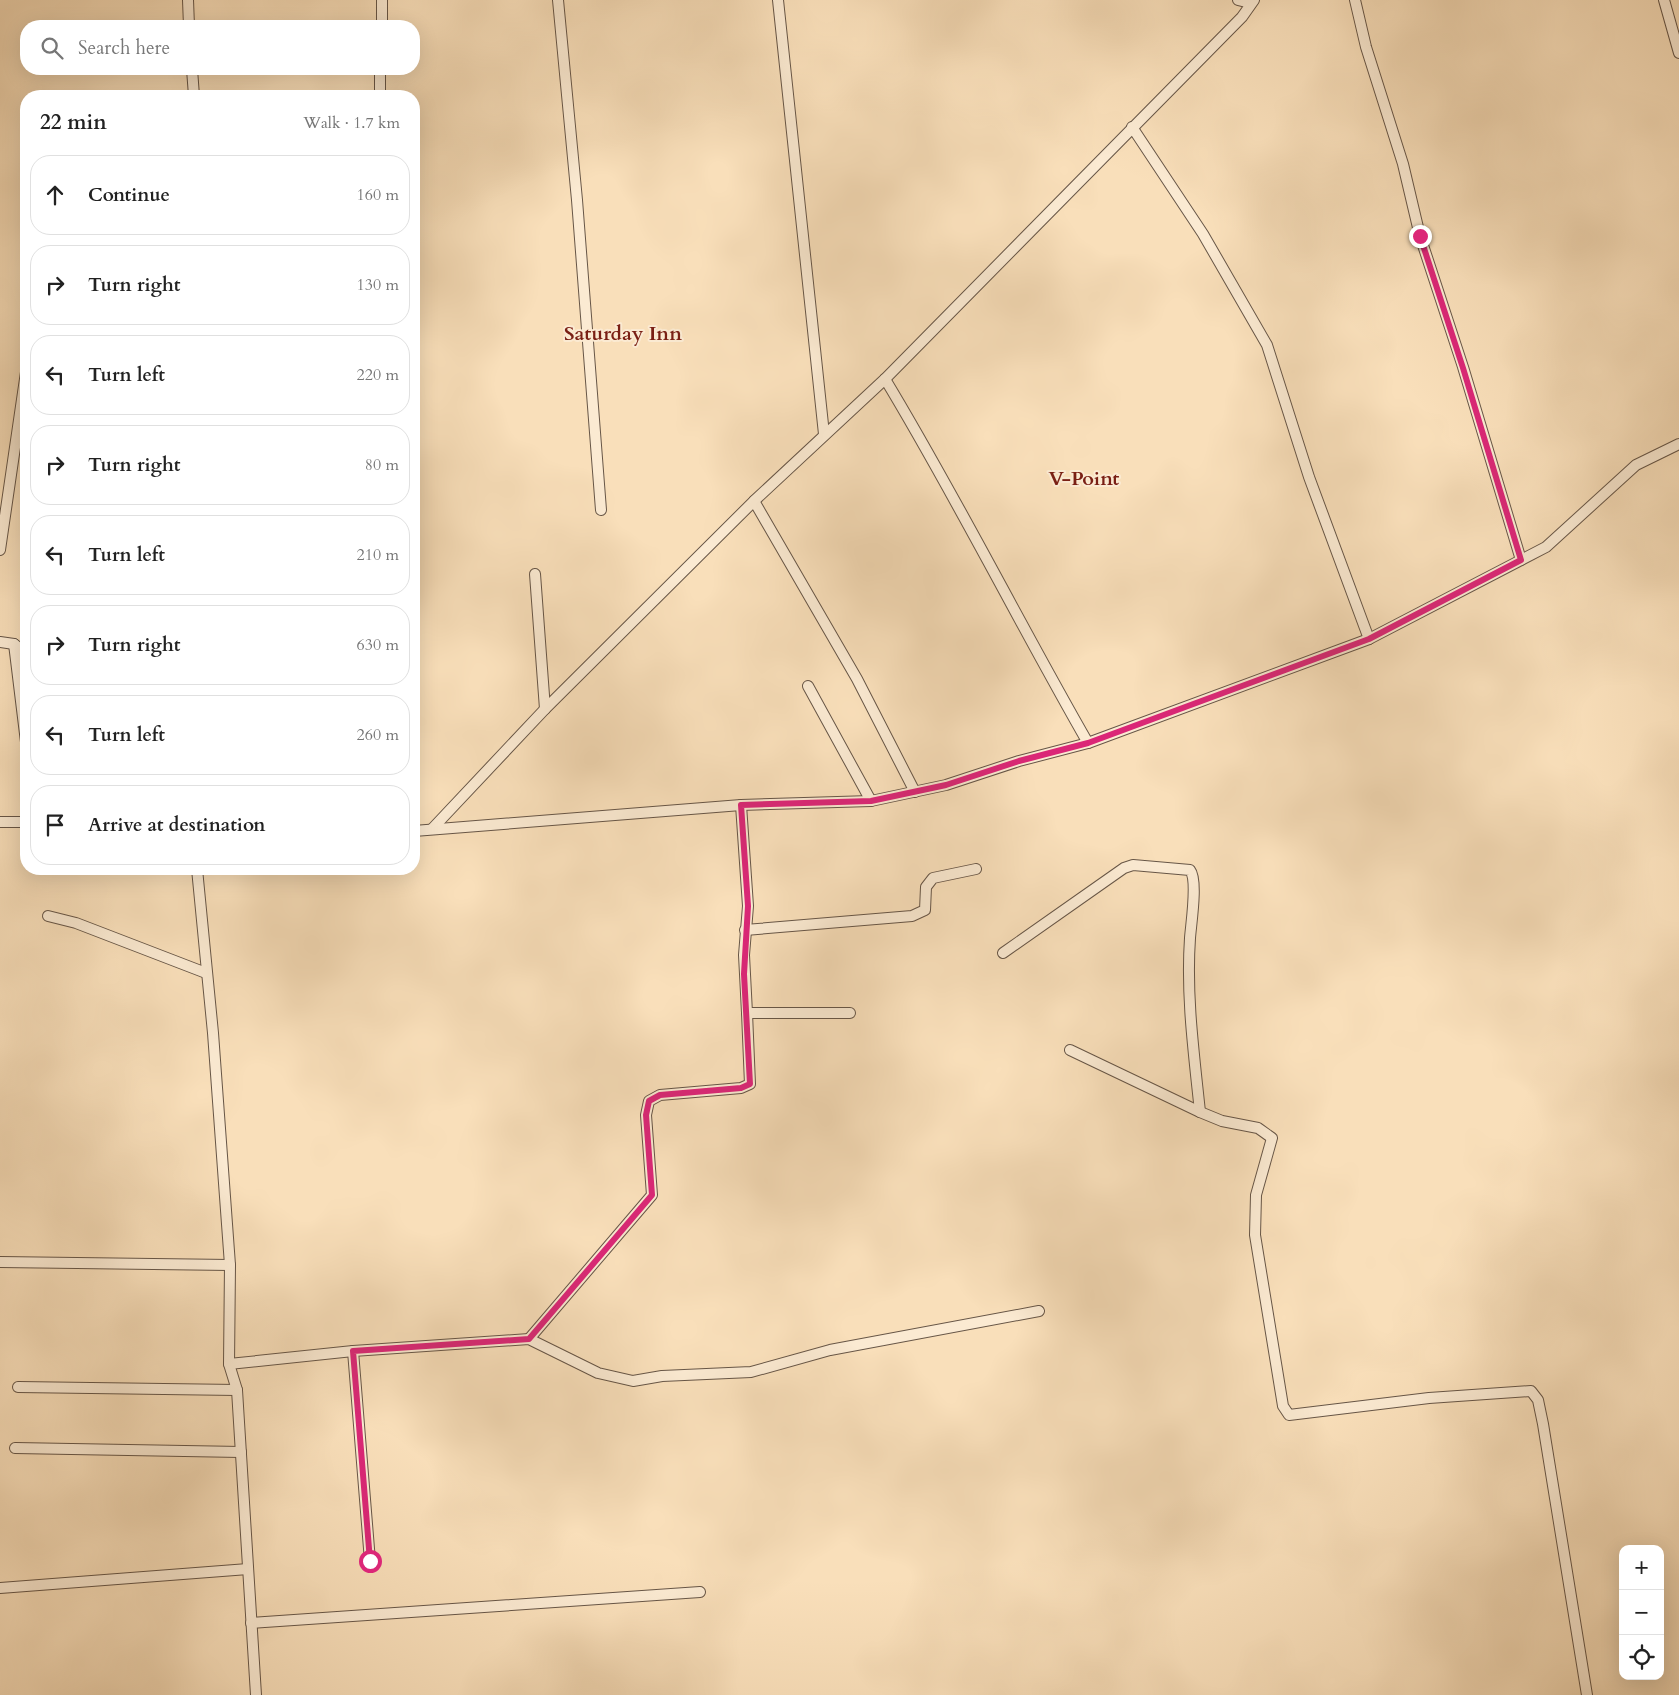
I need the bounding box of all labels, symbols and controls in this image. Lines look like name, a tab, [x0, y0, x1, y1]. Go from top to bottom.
search box	[20, 20, 420, 75]
icon: search	[38, 34, 66, 62]
text: Search here	[78, 35, 170, 61]
text: 22 min	[40, 108, 107, 137]
text: Walk · 1.7 km	[303, 112, 400, 134]
icon: ahead	[41, 181, 69, 209]
text: Continue	[88, 182, 170, 208]
text: 160 m	[357, 184, 399, 206]
route end	[1409, 225, 1432, 248]
icon: right	[41, 271, 69, 299]
text: Turn right	[88, 272, 180, 298]
text: 130 m	[357, 274, 399, 296]
district label: Saturday Inn	[564, 320, 682, 347]
icon: left	[41, 361, 69, 389]
text: Turn left	[88, 362, 165, 388]
text: 220 m	[357, 364, 399, 386]
icon: right	[41, 451, 69, 479]
text: Turn right	[88, 452, 180, 478]
text: 80 m	[365, 454, 399, 476]
district label: V-Point	[1049, 465, 1119, 492]
icon: left	[41, 541, 69, 569]
text: Turn left	[88, 542, 165, 568]
text: 210 m	[357, 544, 399, 566]
icon: right	[41, 631, 69, 659]
text: Turn right	[88, 632, 180, 658]
text: 630 m	[357, 634, 399, 656]
icon: left	[41, 721, 69, 749]
text: Turn left	[88, 722, 165, 748]
text: 260 m	[357, 724, 399, 746]
icon: arrive	[41, 811, 69, 839]
text: Arrive at destination	[88, 812, 265, 838]
map controls	[1619, 1545, 1664, 1680]
button: +	[1619, 1545, 1664, 1590]
route start	[359, 1550, 382, 1573]
button: −	[1619, 1590, 1664, 1635]
button: locate	[1619, 1635, 1664, 1680]

